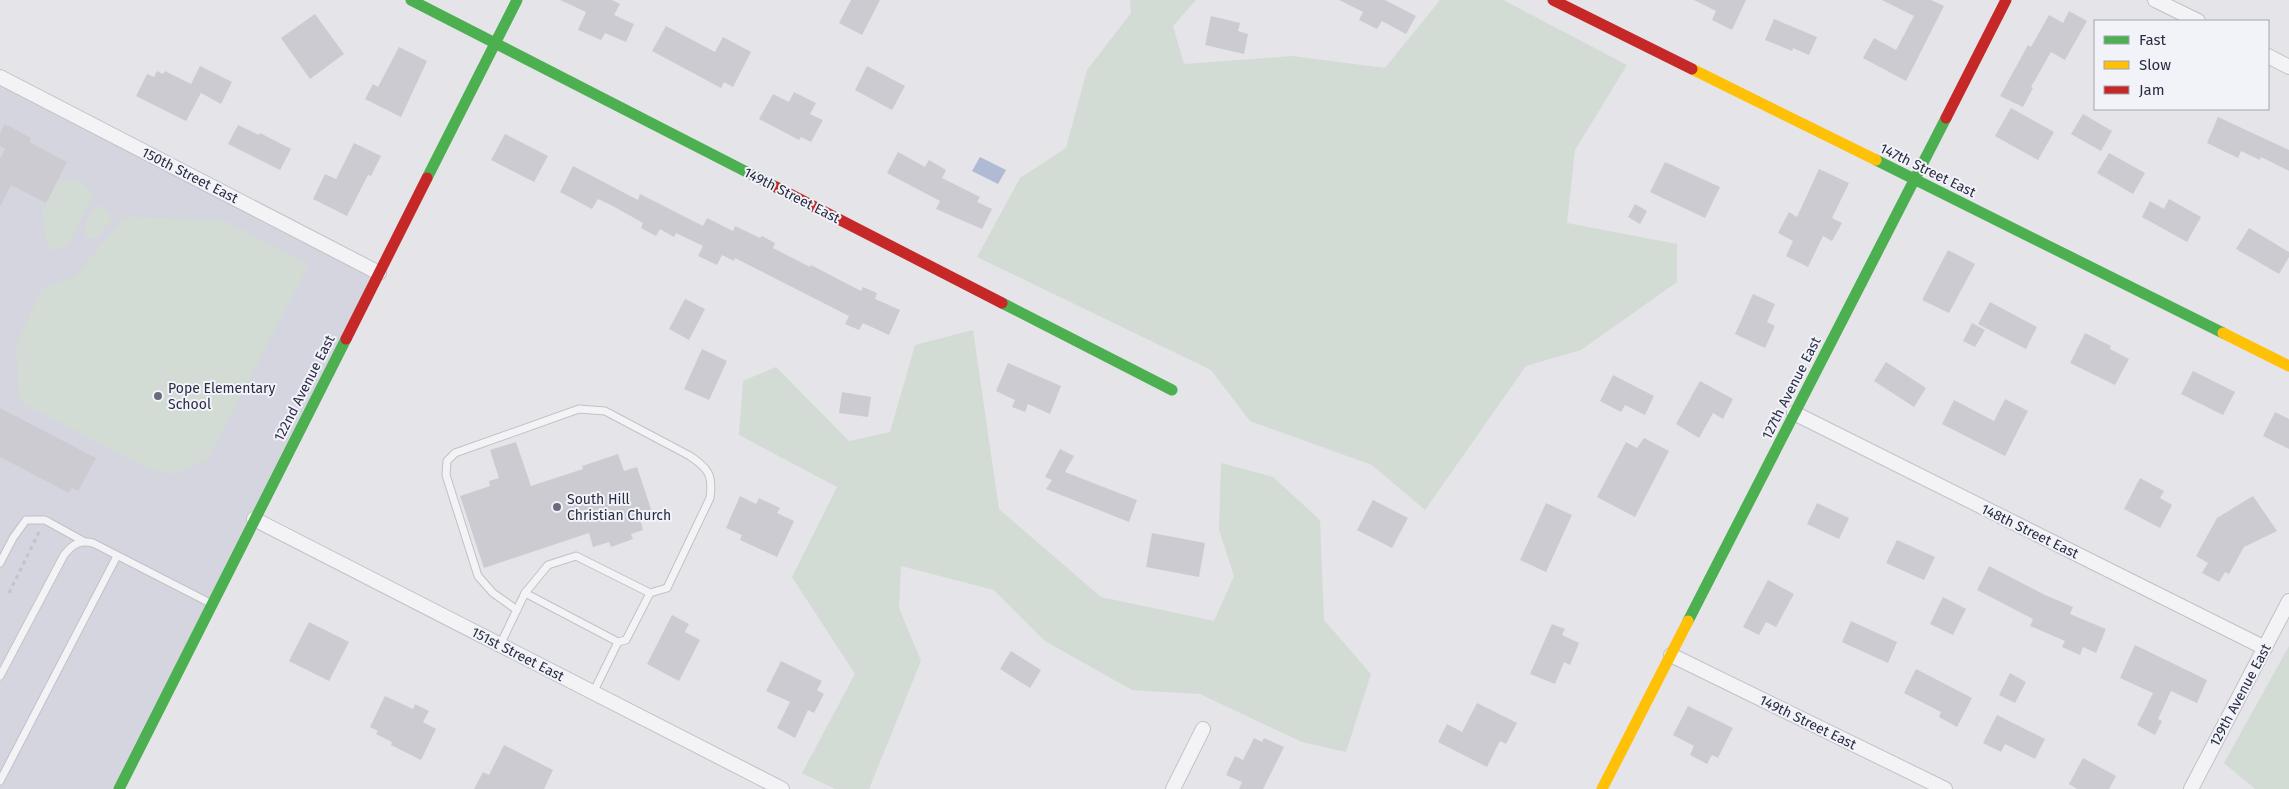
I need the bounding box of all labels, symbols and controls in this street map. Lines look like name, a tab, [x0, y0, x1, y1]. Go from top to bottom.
legend	[2094, 20, 2269, 110]
text: Fast	[2139, 31, 2166, 49]
text: Slow	[2139, 56, 2171, 74]
text: Jam	[2139, 81, 2165, 99]
street label: 147th Street East	[1877, 140, 1979, 201]
street label: 150th Street East	[139, 144, 242, 207]
street label: 149th Street East	[741, 164, 844, 227]
street label: 122nd Avenue East	[270, 332, 339, 444]
street label: 127th Avenue East	[1758, 333, 1825, 442]
place label: Pope Elementary School	[168, 380, 275, 413]
marker: Pope Elementary School	[152, 390, 164, 402]
place label: South Hill Christian Church	[567, 491, 671, 524]
marker: South Hill Christian Church	[551, 501, 563, 513]
street label: 148th Street East	[1978, 501, 2082, 563]
street label: 151st Street East	[469, 624, 568, 686]
street label: 129th Avenue East	[2206, 640, 2275, 749]
street label: 149th Street East	[1757, 692, 1860, 754]

